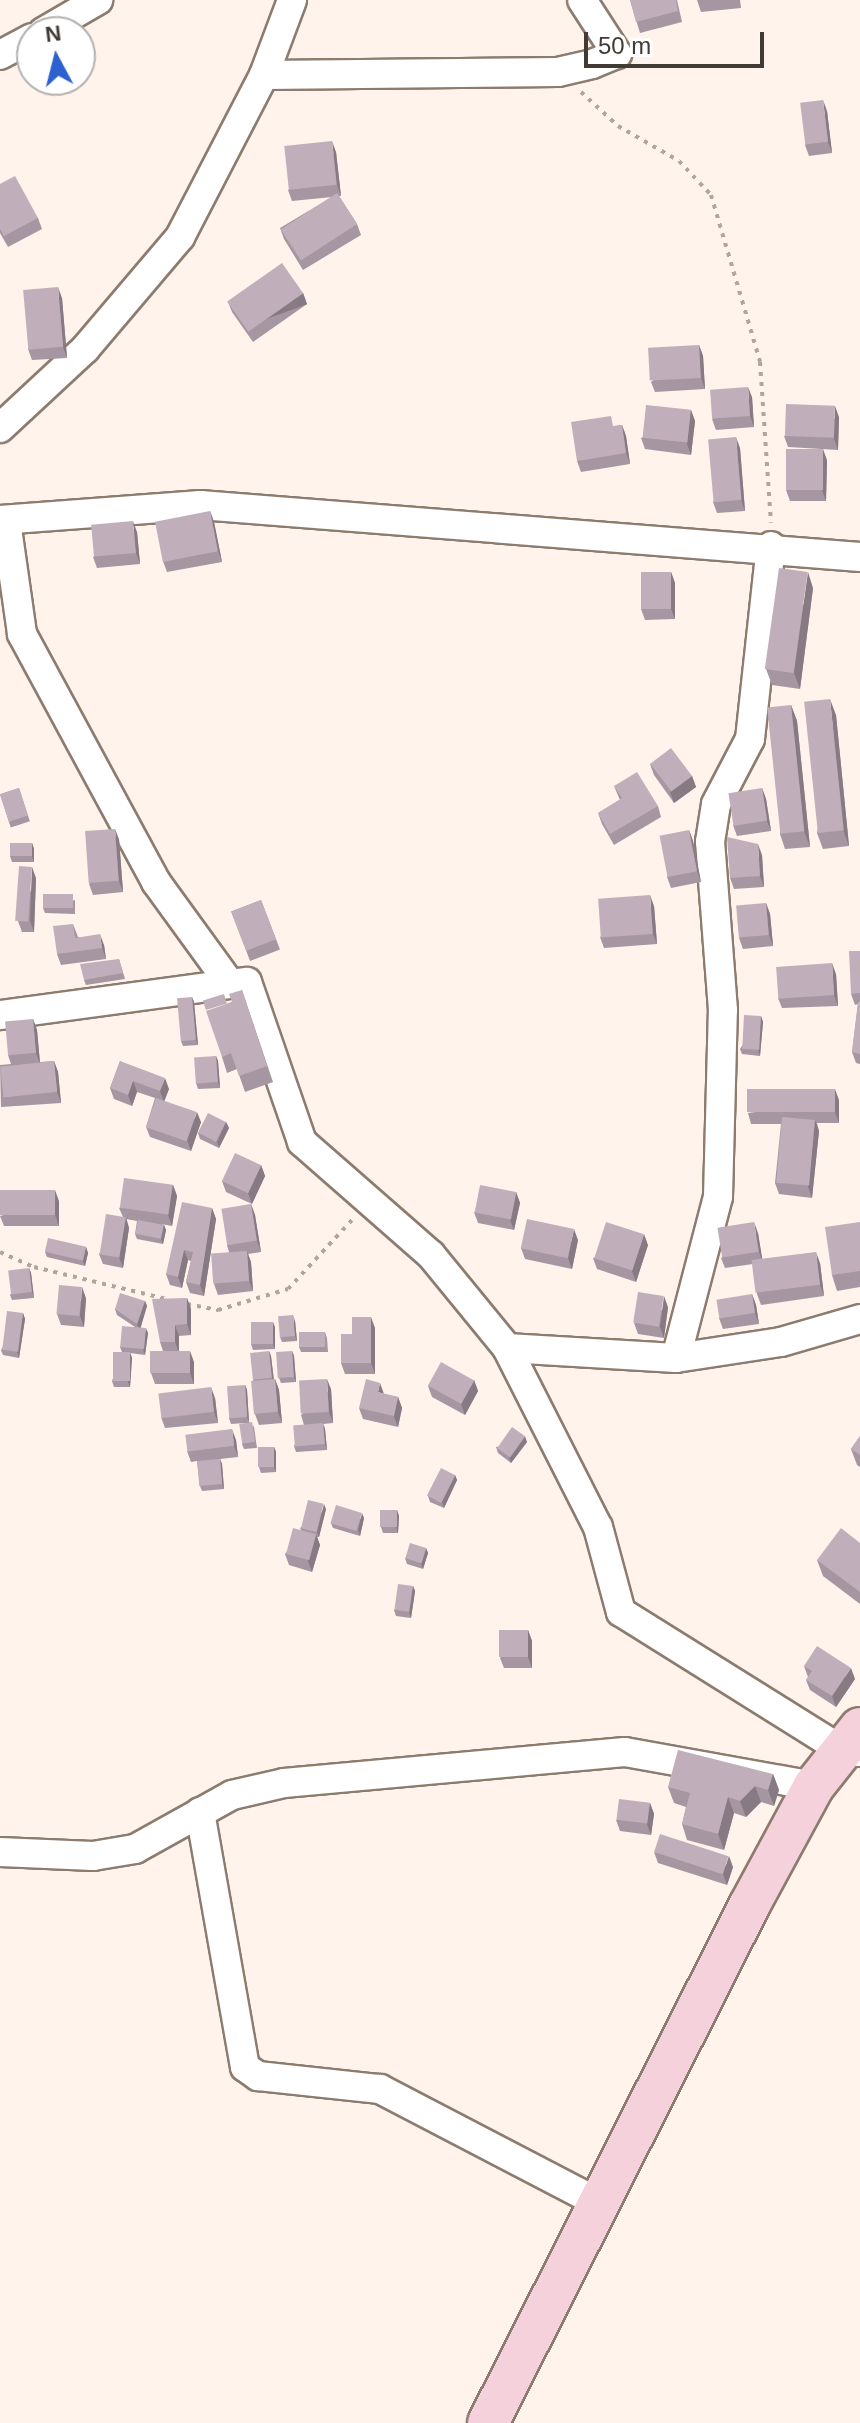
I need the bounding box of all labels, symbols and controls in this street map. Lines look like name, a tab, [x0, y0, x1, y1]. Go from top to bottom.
north arrow	[16, 16, 96, 96]
scale bar	[588, 16, 768, 66]
text: N	[44, 20, 63, 47]
text: 50 m	[598, 32, 651, 59]

